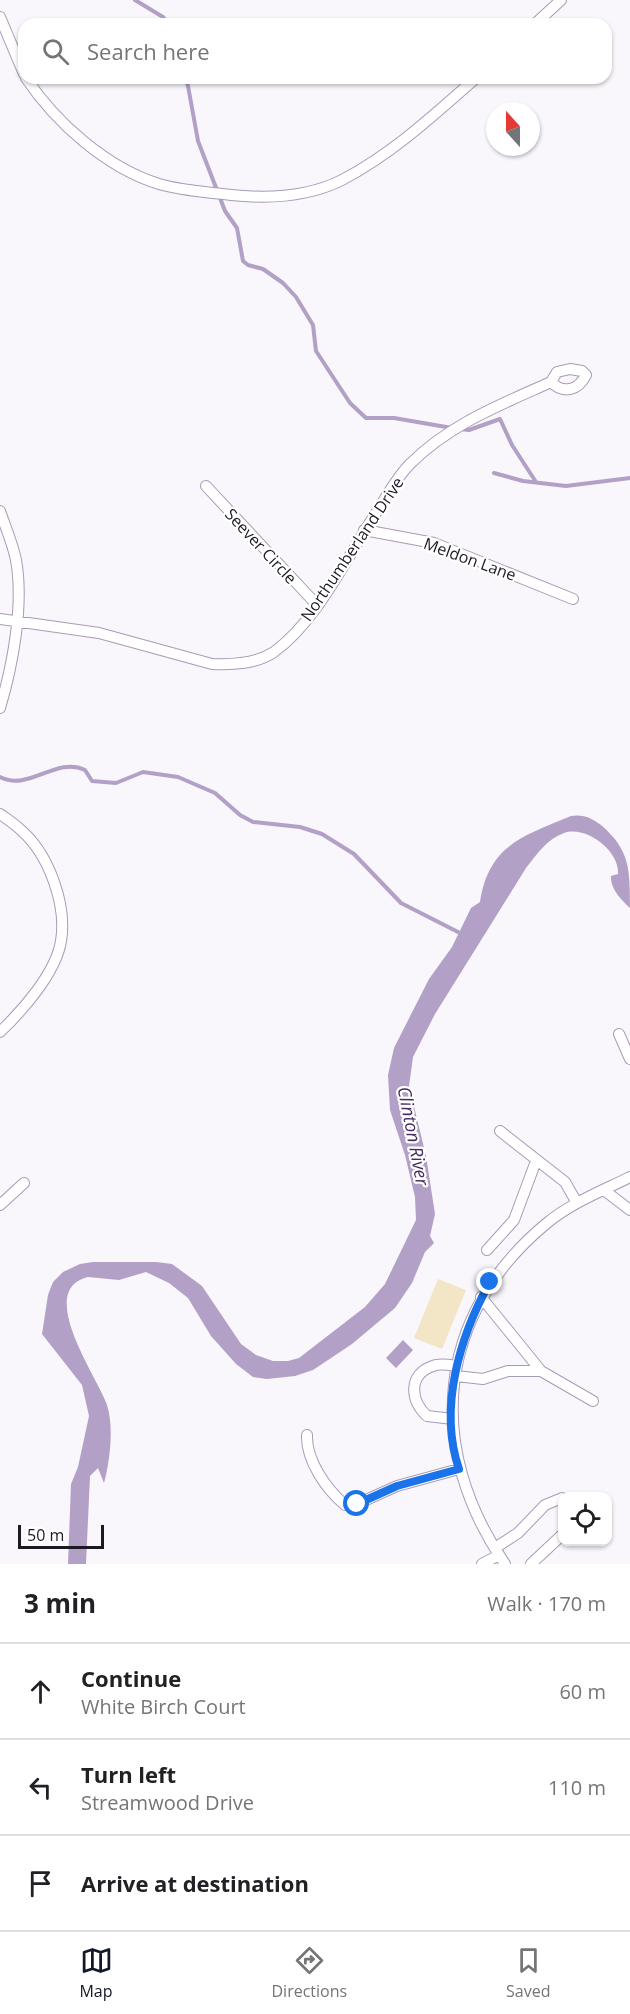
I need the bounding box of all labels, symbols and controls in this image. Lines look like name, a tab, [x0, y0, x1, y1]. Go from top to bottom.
search box	[18, 18, 612, 84]
icon: search	[39, 35, 72, 68]
text: Search here	[87, 36, 210, 66]
north arrow	[486, 102, 540, 156]
street label: Northumberland Drive	[295, 473, 409, 625]
street label: Seever Circle	[220, 503, 302, 589]
street label: Meldon Lane	[421, 532, 519, 586]
water label: Clinton River	[393, 1084, 436, 1188]
route end	[476, 1268, 502, 1294]
route start	[343, 1490, 369, 1516]
map controls	[558, 1492, 612, 1546]
button: locate	[558, 1492, 612, 1546]
scale bar	[18, 1522, 104, 1550]
text: 50 m	[27, 1524, 64, 1546]
text: 3 min	[24, 1585, 96, 1621]
text: Walk · 170 m	[487, 1590, 606, 1617]
text: Continue	[81, 1663, 181, 1693]
icon: ahead	[24, 1675, 57, 1708]
text: 60 m	[559, 1678, 606, 1705]
text: White Birch Court	[81, 1693, 246, 1720]
text: Turn left	[81, 1759, 176, 1789]
icon: left	[24, 1771, 57, 1804]
text: 110 m	[548, 1774, 606, 1801]
text: Streamwood Drive	[81, 1789, 254, 1816]
icon: arrive	[24, 1867, 57, 1900]
text: Arrive at destination	[81, 1868, 309, 1898]
tab: Map	[79, 1944, 113, 2002]
tab: Directions	[271, 1944, 347, 2002]
tab: Saved	[506, 1944, 551, 2002]

